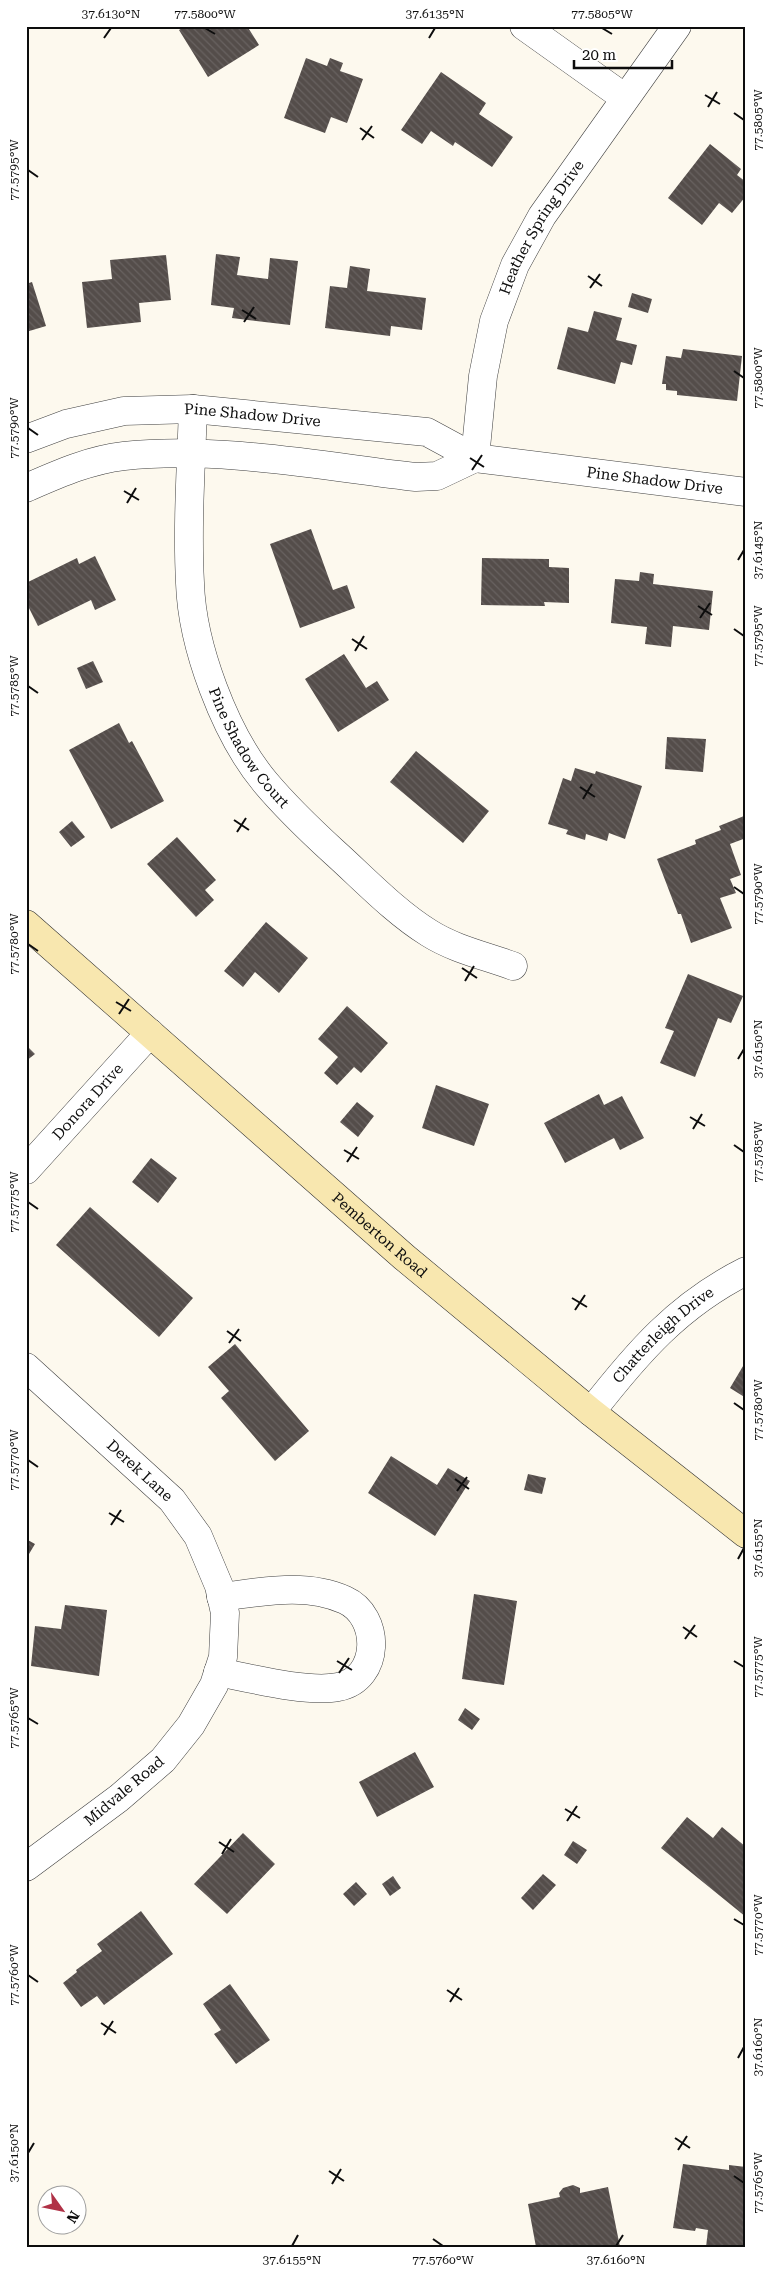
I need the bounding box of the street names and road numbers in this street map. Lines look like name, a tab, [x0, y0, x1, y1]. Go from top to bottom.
street label: Heather Spring Drive	[496, 157, 588, 297]
street label: Pine Shadow Drive	[184, 400, 322, 431]
street label: Pine Shadow Drive	[585, 463, 724, 498]
street label: Pine Shadow Court	[205, 685, 293, 812]
street label: Donora Drive	[49, 1060, 127, 1144]
street label: Pemberton Road	[328, 1189, 431, 1282]
street label: Chatterleigh Drive	[609, 1283, 717, 1387]
street label: Derek Lane	[103, 1436, 177, 1505]
street label: Midvale Road	[80, 1752, 168, 1830]

